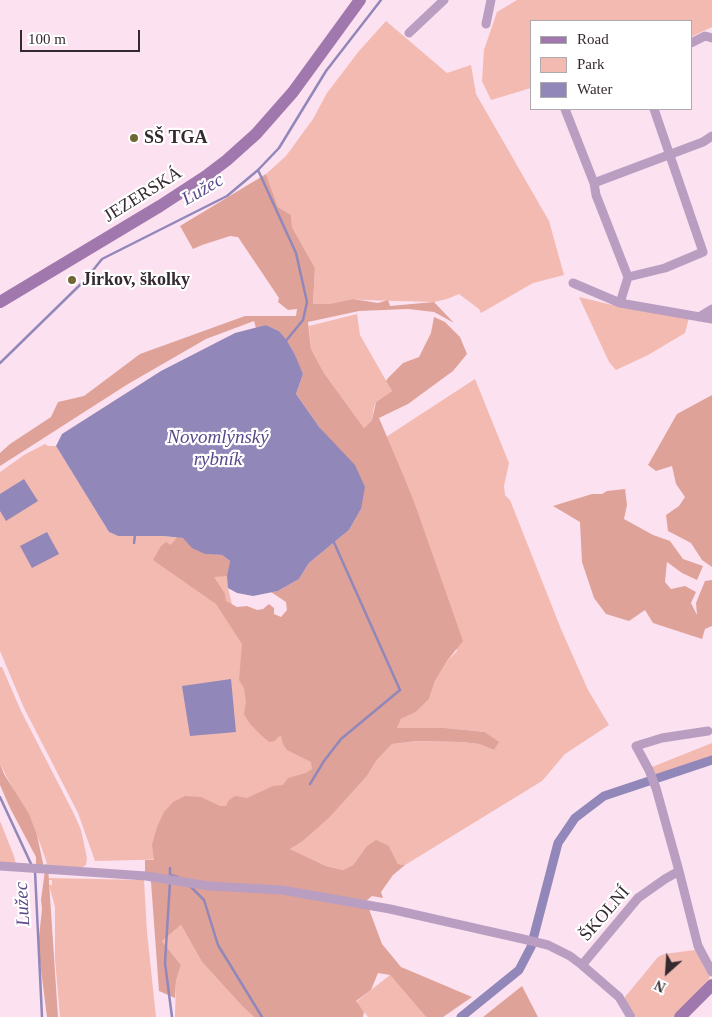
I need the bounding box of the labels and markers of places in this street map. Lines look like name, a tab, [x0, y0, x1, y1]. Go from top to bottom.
place label: SŠ TGA	[144, 127, 208, 149]
marker: SŠ TGA	[128, 132, 140, 144]
place label: Jirkov, školky	[82, 269, 190, 291]
marker: Jirkov, školky	[66, 274, 78, 286]

